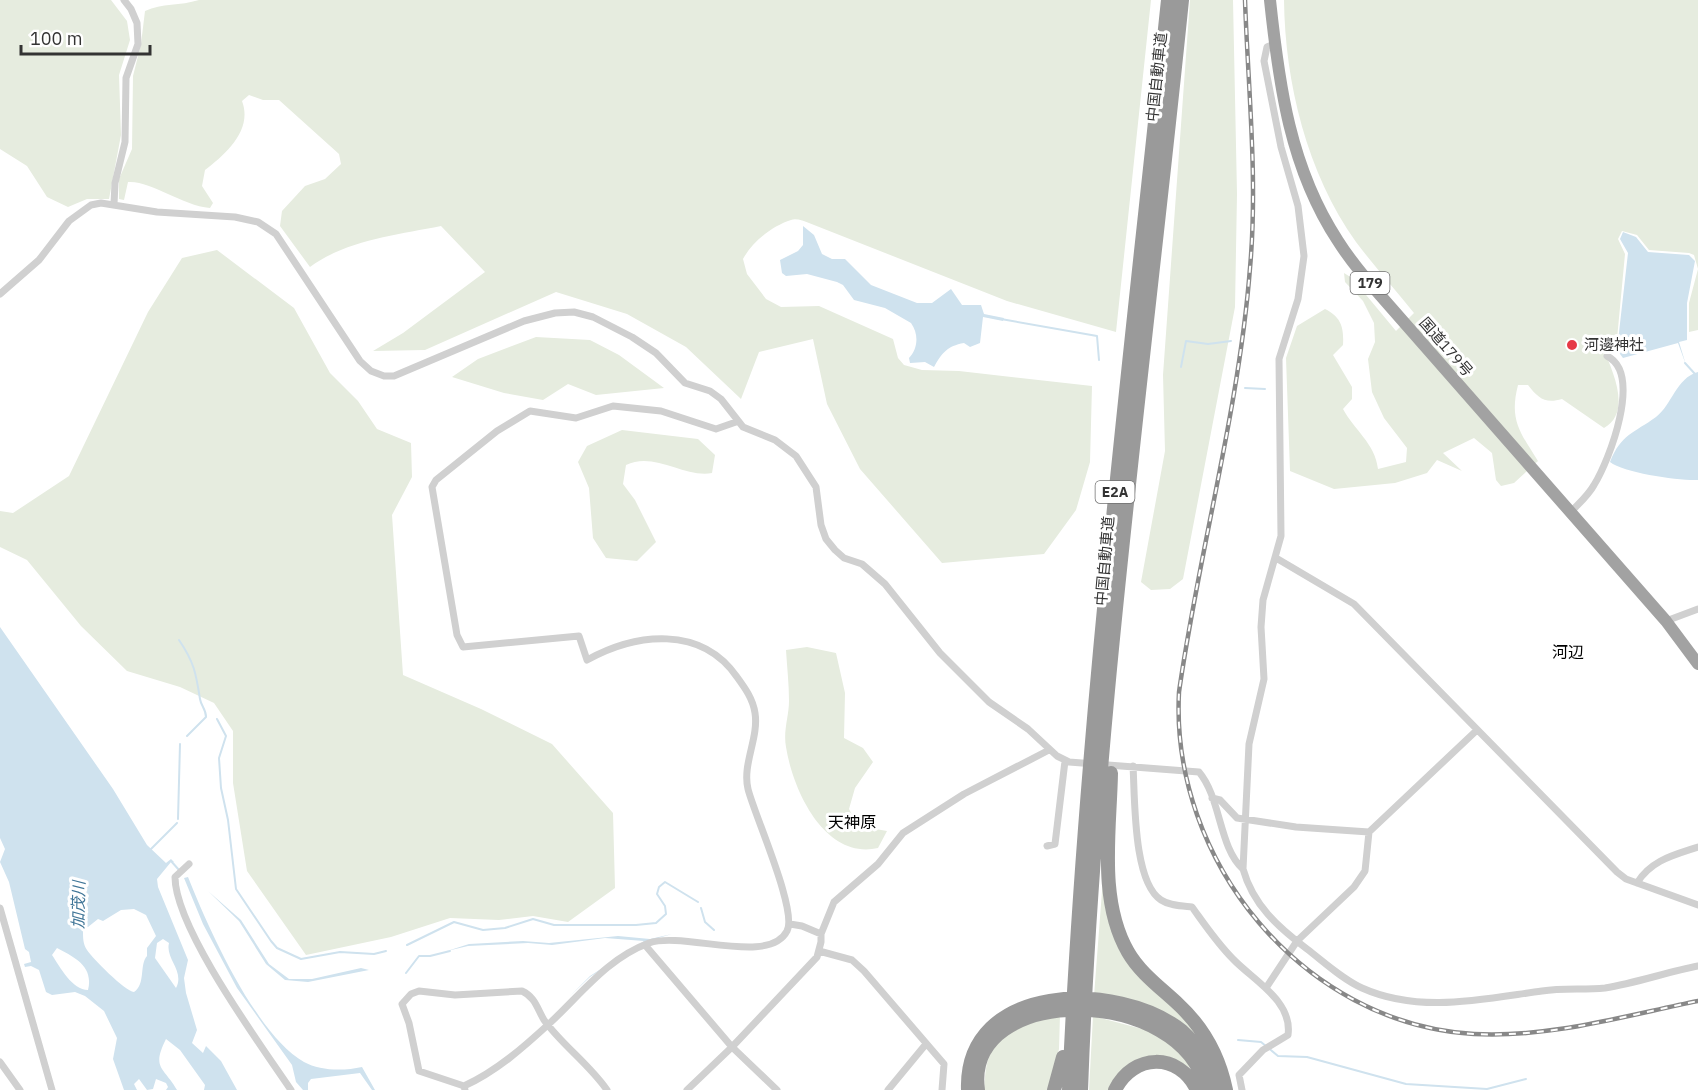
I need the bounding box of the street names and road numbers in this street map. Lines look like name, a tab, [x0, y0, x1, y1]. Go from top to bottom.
street label: 中国自動車道	[1142, 31, 1171, 123]
road number: 179	[1350, 272, 1390, 294]
street label: 国道179号	[1416, 313, 1477, 380]
road number: E2A	[1096, 481, 1134, 503]
street label: 中国自動車道	[1091, 515, 1118, 607]

